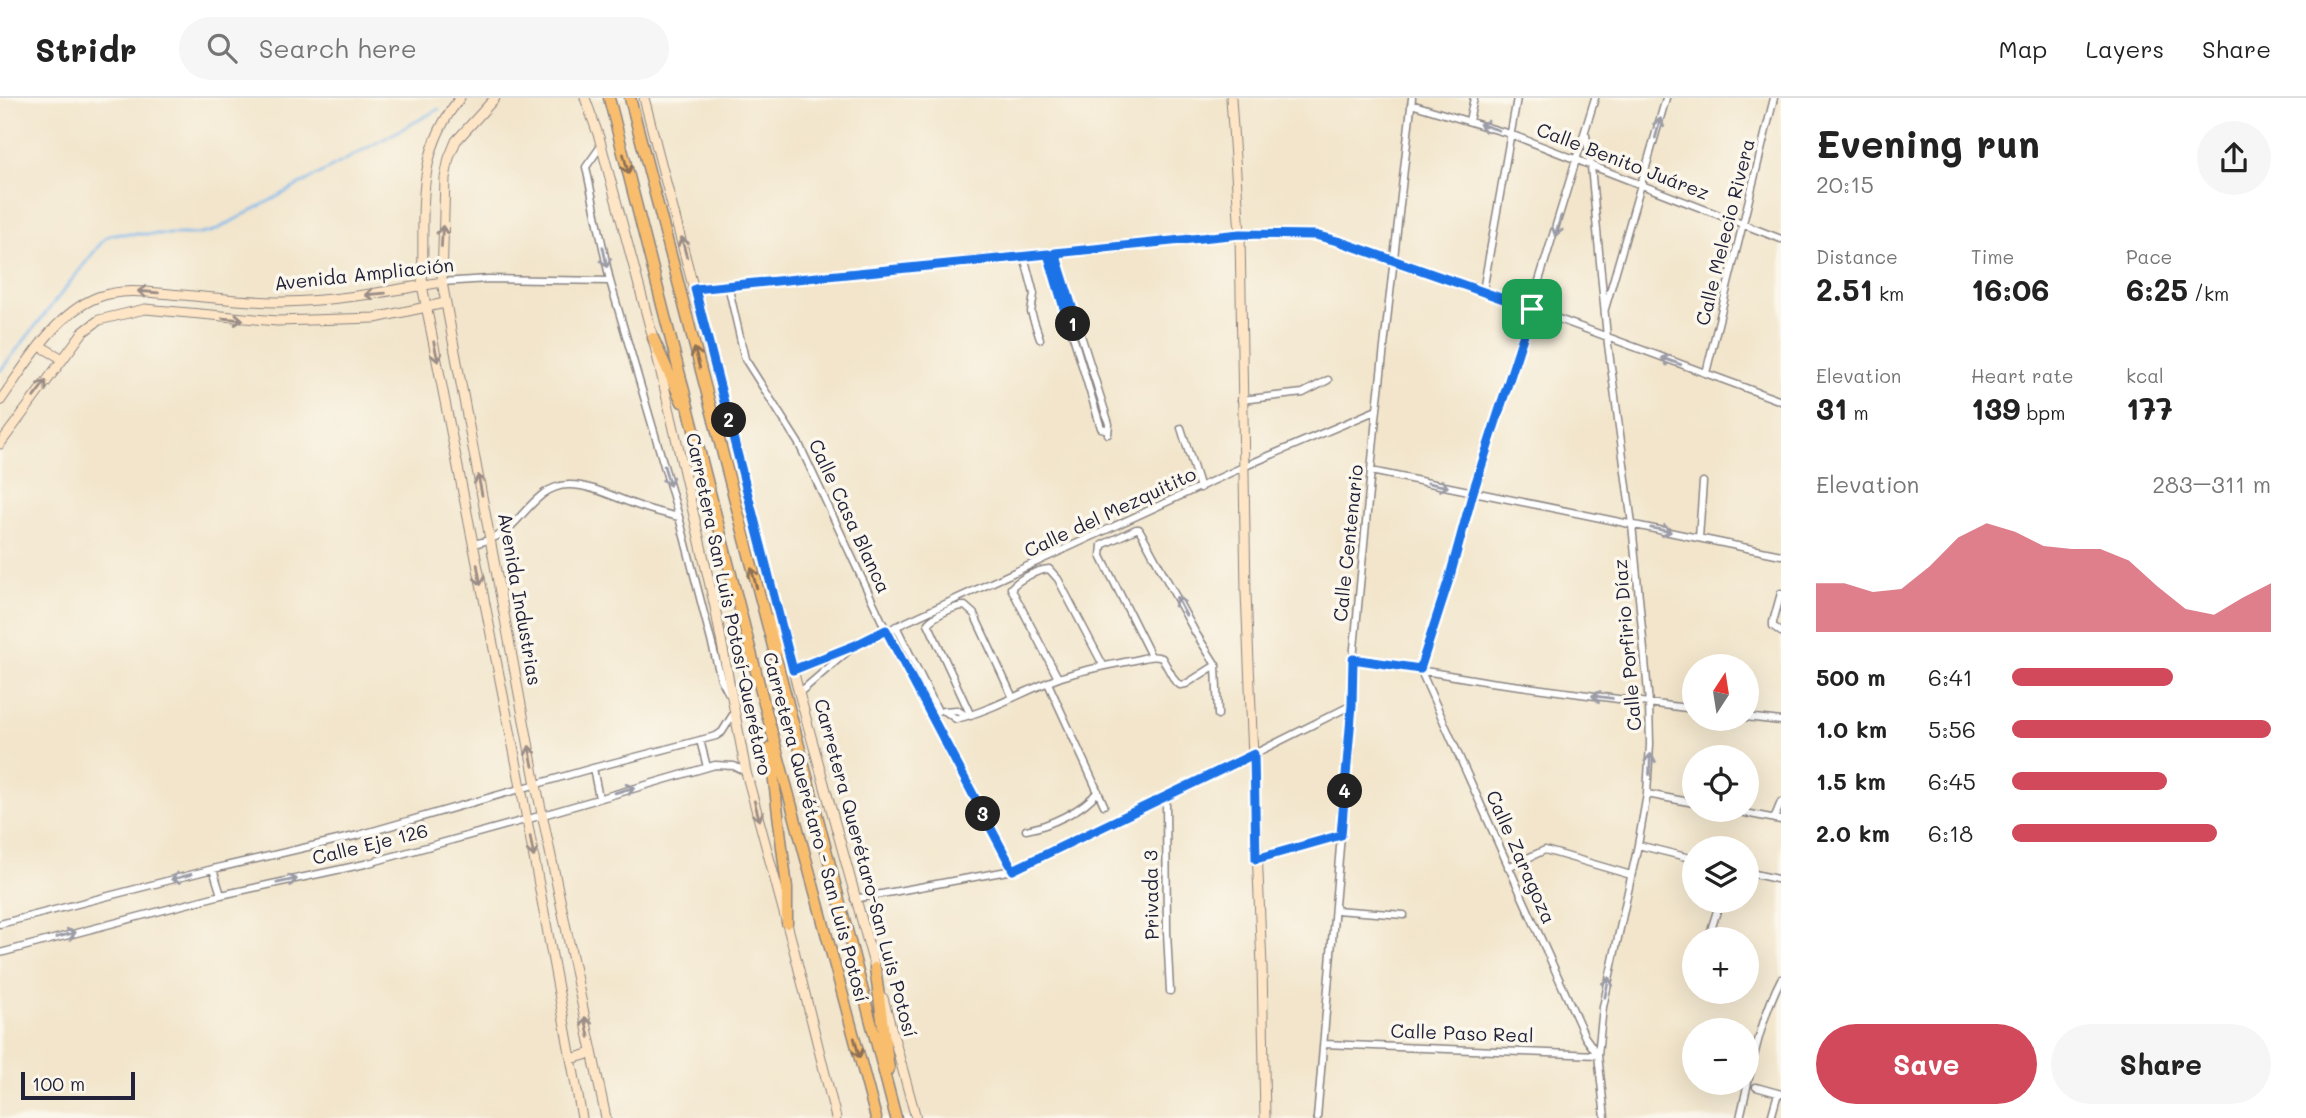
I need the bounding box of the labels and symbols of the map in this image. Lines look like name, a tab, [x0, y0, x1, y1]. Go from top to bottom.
street label: Calle Benito Juárez	[1533, 116, 1713, 205]
one-way arrow	[1652, 117, 1665, 140]
one-way arrow	[1478, 120, 1500, 132]
street label: Calle Melecio Rivera	[1689, 136, 1760, 328]
one-way arrow	[620, 152, 633, 175]
one-way arrow	[1550, 215, 1563, 237]
one-way arrow	[436, 225, 449, 248]
one-way arrow	[677, 236, 690, 259]
one-way arrow	[600, 245, 613, 267]
street label: Avenida Ampliación	[273, 252, 455, 295]
pin	[1502, 279, 1562, 339]
one-way arrow	[137, 285, 160, 298]
one-way arrow	[364, 287, 386, 300]
pin: 1	[1056, 306, 1090, 342]
one-way arrow	[222, 312, 244, 325]
one-way arrow	[429, 340, 443, 363]
one-way arrow	[690, 347, 703, 370]
one-way arrow	[1661, 353, 1683, 366]
one-way arrow	[33, 380, 48, 399]
pin: 2	[712, 402, 746, 438]
street label: Carretera San Luis Potosí-Querétaro	[681, 430, 778, 777]
street label: Calle Casa Blanca	[804, 435, 897, 597]
street label: Calle del Mezquitito	[1020, 461, 1200, 562]
street label: Calle Centenario	[1327, 463, 1368, 623]
one-way arrow	[661, 464, 674, 486]
one-way arrow	[473, 474, 487, 497]
one-way arrow	[1426, 478, 1449, 492]
street label: Avenida Industrias	[493, 511, 548, 687]
one-way arrow	[1649, 524, 1672, 538]
street label: Calle Porfirio Díaz	[1607, 558, 1646, 732]
one-way arrow	[473, 563, 486, 586]
one-way arrow	[747, 567, 760, 590]
one-way arrow	[1174, 597, 1188, 617]
street label: Carretera Querétaro - San Luis Potosí	[758, 649, 875, 1005]
north arrow	[1682, 654, 1759, 732]
one-way arrow	[1591, 690, 1614, 703]
street label: Carretera Querétaro-San Luis Potosí	[809, 696, 924, 1040]
one-way arrow	[524, 746, 537, 768]
one-way arrow	[1643, 753, 1656, 776]
pin: 4	[1328, 774, 1362, 808]
one-way arrow	[613, 783, 635, 796]
street label: Calle Zaragoza	[1481, 786, 1562, 927]
pin: 3	[965, 796, 1000, 832]
one-way arrow	[751, 800, 764, 822]
street label: Calle Eje 126	[309, 817, 430, 870]
one-way arrow	[526, 835, 539, 858]
street label: Privada 3	[1137, 850, 1164, 940]
one-way arrow	[170, 872, 192, 885]
one-way arrow	[275, 874, 298, 887]
one-way arrow	[55, 928, 77, 941]
one-way arrow	[1601, 976, 1615, 999]
one-way arrow	[580, 1016, 594, 1039]
street label: Calle Paso Real	[1390, 1018, 1534, 1047]
one-way arrow	[851, 1036, 864, 1059]
scale bar	[21, 1069, 135, 1101]

